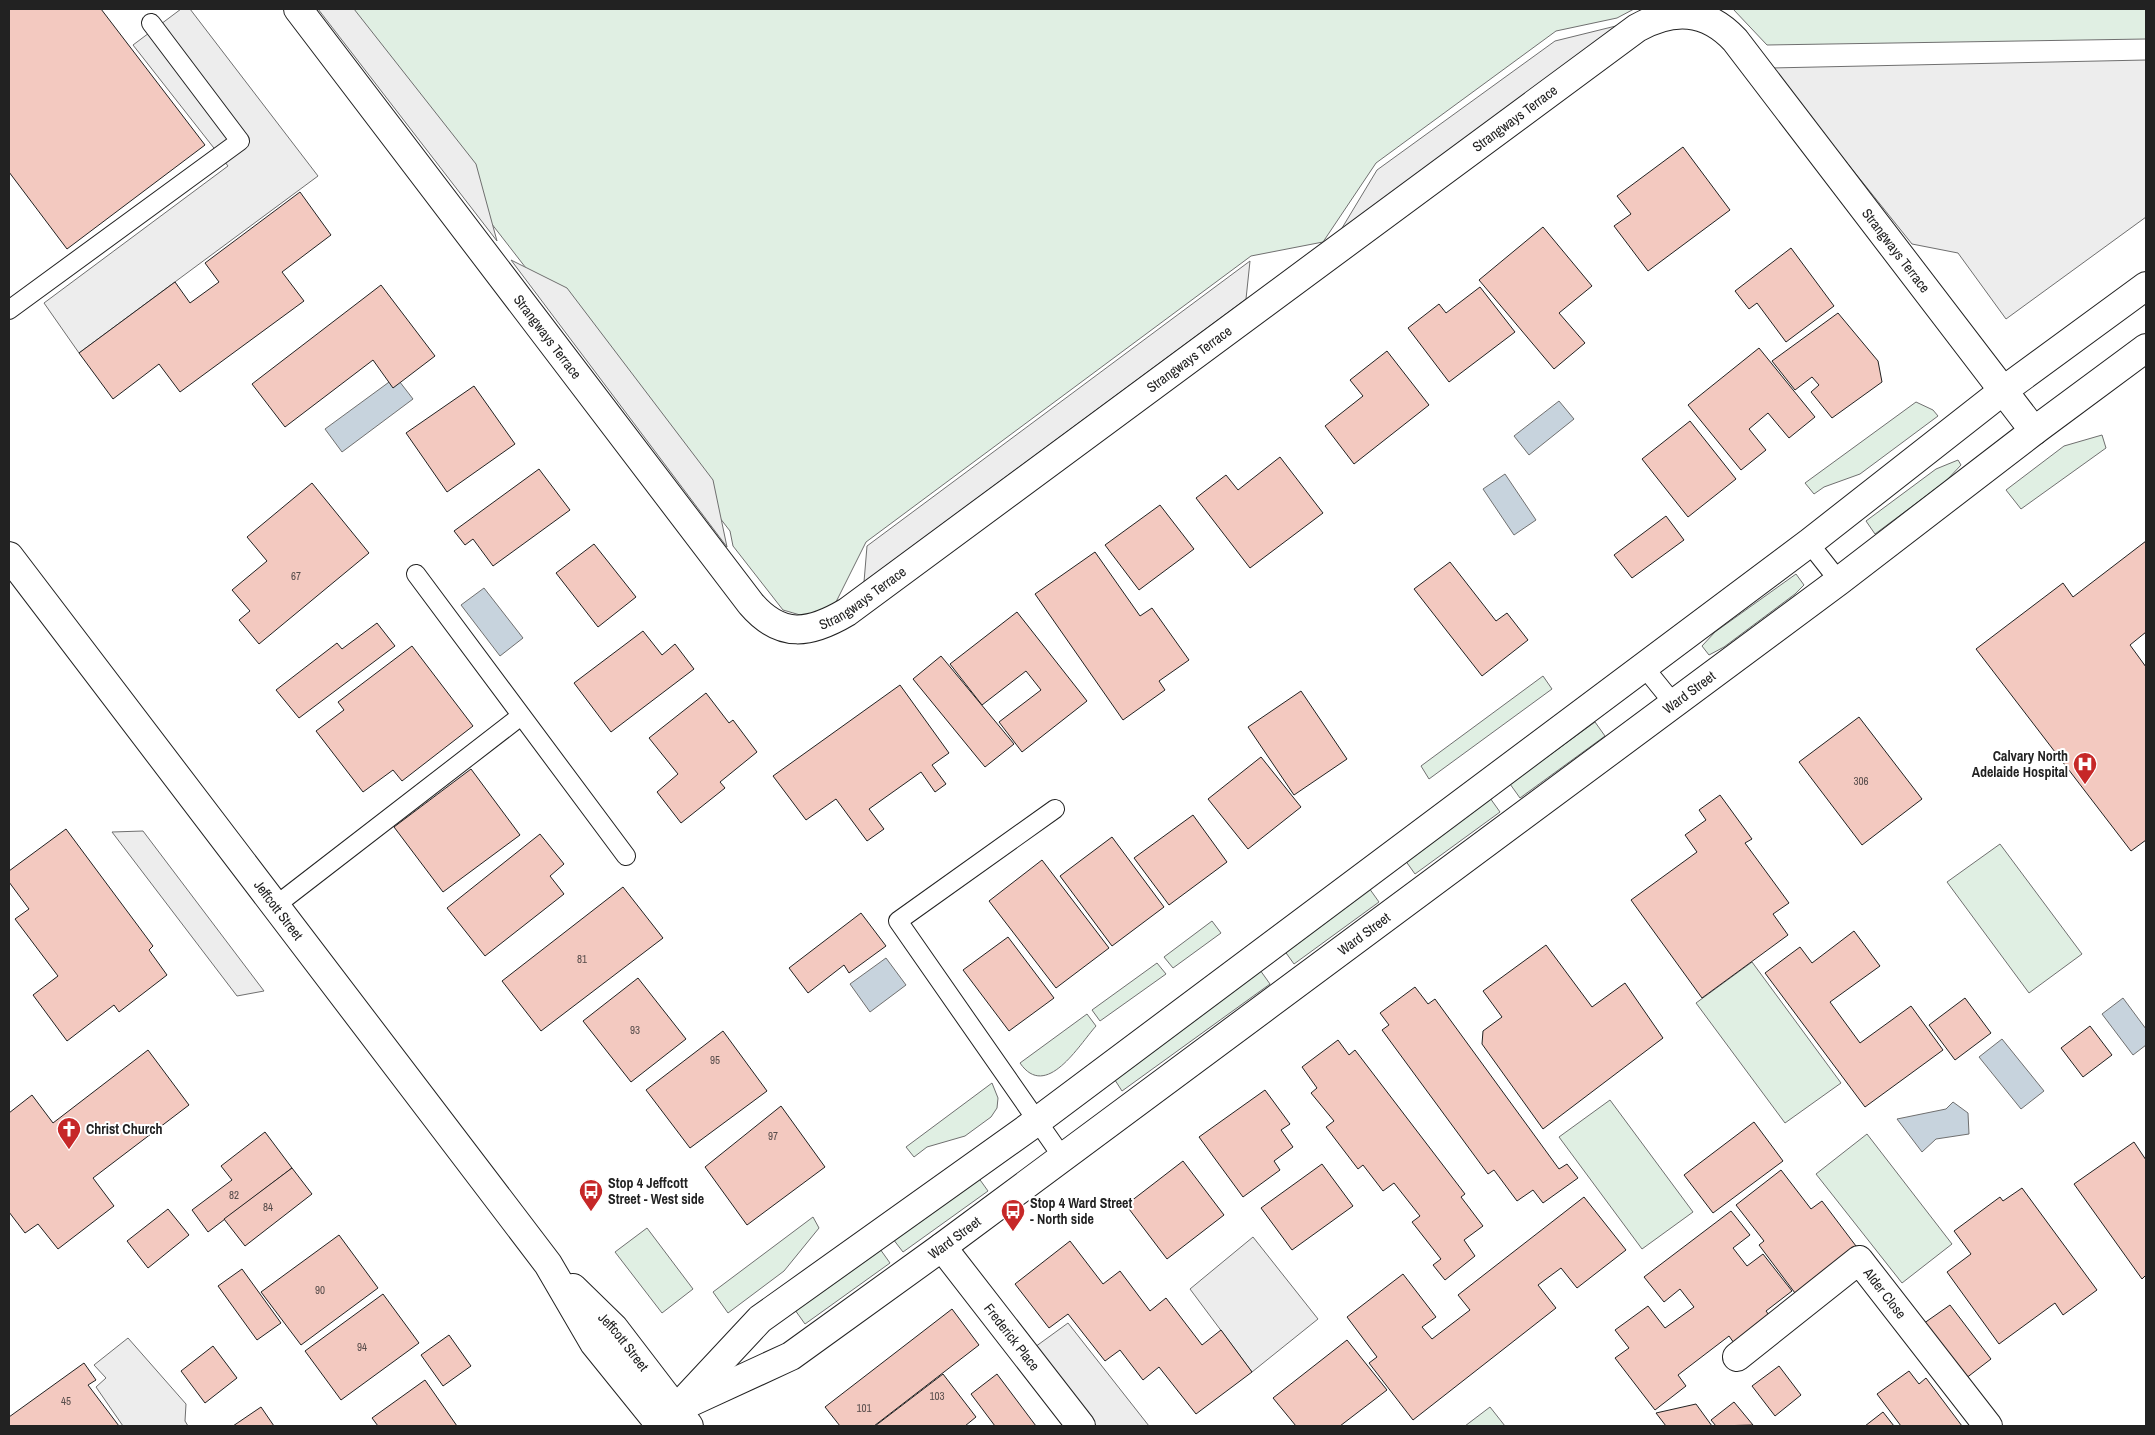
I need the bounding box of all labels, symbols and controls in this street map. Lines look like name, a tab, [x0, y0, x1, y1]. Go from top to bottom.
street label: Strangways Terrace	[1469, 81, 1561, 156]
street label: Strangways Terrace	[1858, 205, 1934, 296]
street label: Strangways Terrace	[510, 291, 585, 383]
street label: Strangways Terrace	[1143, 322, 1235, 396]
street label: Strangways Terrace	[816, 562, 910, 634]
house number: 67	[291, 569, 301, 583]
street label: Ward Street	[1659, 667, 1719, 718]
place label: Calvary North Adelaide Hospital	[1972, 747, 2068, 781]
hospital icon: Calvary North Adelaide Hospital	[2072, 751, 2098, 785]
house number: 306	[1853, 774, 1869, 788]
street label: Jeffcott Street	[250, 876, 307, 944]
street label: Ward Street	[1334, 908, 1394, 959]
house number: 81	[577, 952, 587, 966]
house number: 93	[630, 1023, 640, 1037]
house number: 95	[710, 1053, 720, 1067]
church icon: Christ Church	[56, 1116, 82, 1150]
place label: Christ Church	[86, 1120, 163, 1138]
house number: 97	[768, 1129, 778, 1143]
place label: Stop 4 Jeffcott Street - West side	[608, 1174, 704, 1208]
bus stop icon: Stop 4 Jeffcott Street - West side	[578, 1178, 604, 1212]
house number: 82	[229, 1188, 239, 1202]
place label: Stop 4 Ward Street - North side	[1030, 1194, 1132, 1228]
bus stop icon: Stop 4 Ward Street - North side	[1000, 1198, 1026, 1232]
house number: 84	[263, 1200, 273, 1214]
street label: Ward Street	[925, 1212, 984, 1263]
street label: Alder Close	[1859, 1263, 1910, 1322]
house number: 90	[315, 1283, 325, 1297]
street label: Frederick Place	[980, 1300, 1044, 1374]
street label: Jeffcott Street	[594, 1309, 653, 1375]
house number: 94	[357, 1340, 367, 1354]
house number: 103	[929, 1389, 945, 1403]
house number: 45	[61, 1394, 71, 1408]
house number: 101	[856, 1401, 872, 1415]

